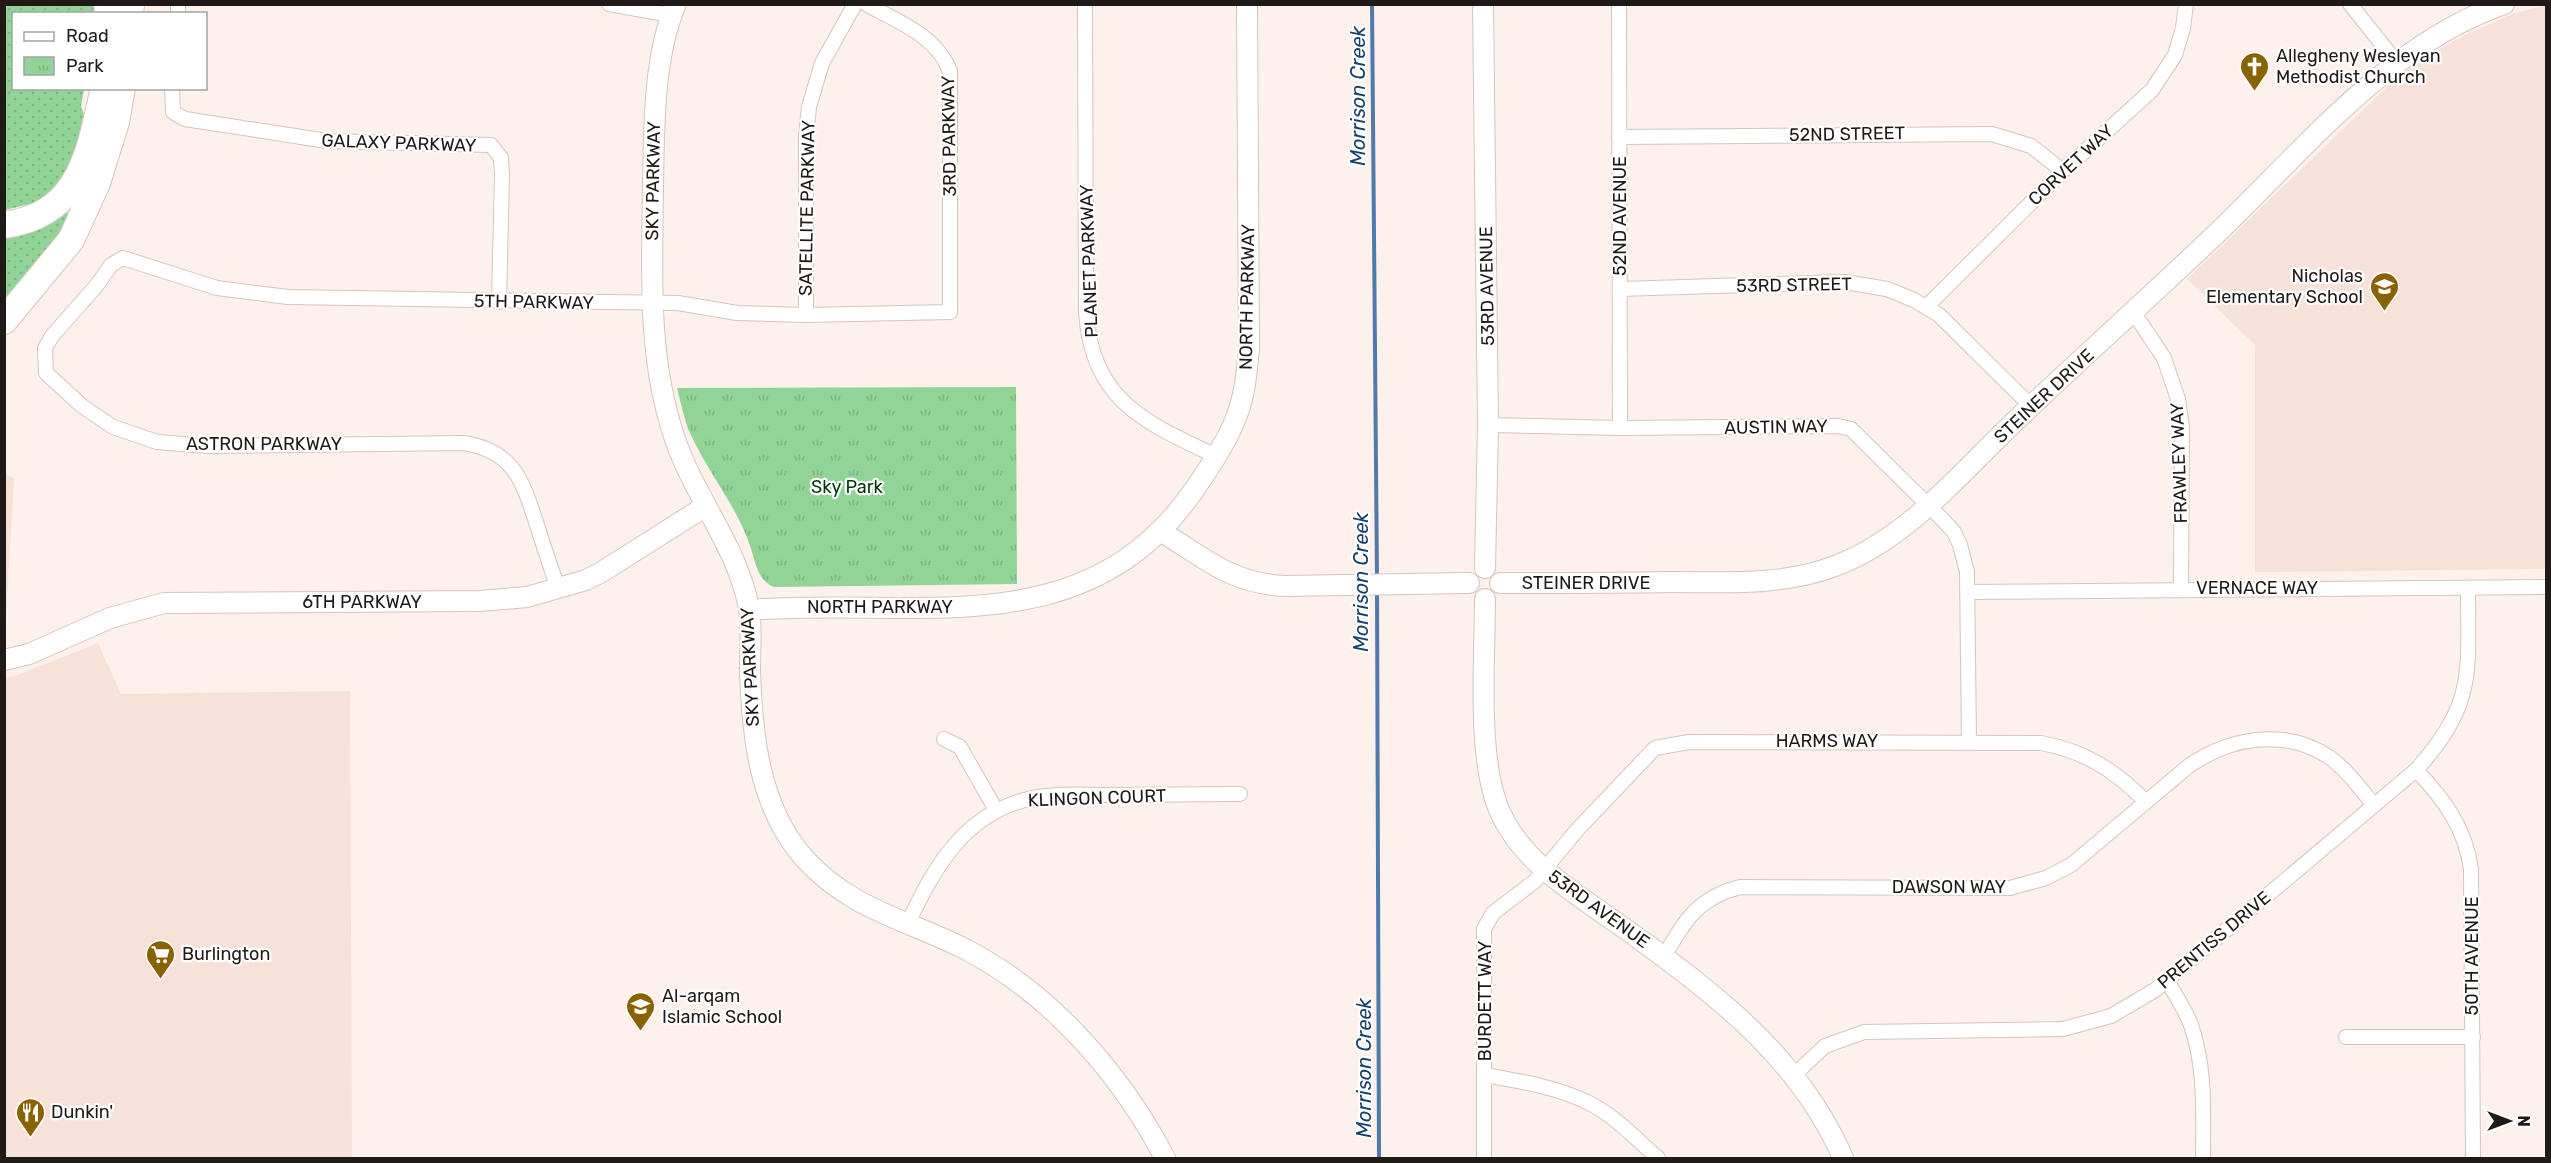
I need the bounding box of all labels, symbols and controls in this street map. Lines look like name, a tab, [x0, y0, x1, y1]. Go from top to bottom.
legend	[12, 12, 207, 90]
text: Road	[66, 25, 109, 47]
water label: Morrison Creek	[1346, 25, 1370, 166]
place label: Allegheny Wesleyan Methodist Church	[2276, 45, 2441, 88]
church icon: Allegheny Wesleyan Methodist Church	[2239, 50, 2271, 92]
text: Park	[66, 55, 104, 77]
street label: 3RD PARKWAY	[937, 75, 961, 197]
street label: SATELLITE PARKWAY	[794, 120, 820, 296]
street label: CORVET WAY	[2024, 120, 2119, 210]
street label: SKY PARKWAY	[641, 121, 665, 241]
street label: 52ND STREET	[1789, 122, 1905, 146]
street label: GALAXY PARKWAY	[321, 129, 477, 157]
street label: 52ND AVENUE	[1609, 156, 1631, 276]
street label: PLANET PARKWAY	[1075, 184, 1103, 338]
street label: NORTH PARKWAY	[1235, 224, 1259, 370]
street label: 53RD AVENUE	[1475, 226, 1499, 346]
place label: Nicholas Elementary School	[2206, 265, 2363, 308]
school or university icon: Nicholas Elementary School	[2368, 270, 2400, 312]
street label: 53RD STREET	[1736, 273, 1852, 297]
street label: 5TH PARKWAY	[474, 290, 595, 314]
street label: STEINER DRIVE	[1989, 344, 2099, 448]
street label: FRAWLEY WAY	[2166, 402, 2192, 524]
street label: AUSTIN WAY	[1724, 415, 1828, 439]
street label: ASTRON PARKWAY	[186, 433, 342, 455]
park label: Sky Park	[811, 476, 884, 498]
water label: Morrison Creek	[1349, 511, 1373, 652]
street label: STEINER DRIVE	[1522, 572, 1650, 594]
street label: VERNACE WAY	[2196, 577, 2318, 599]
street label: 6TH PARKWAY	[302, 591, 422, 613]
street label: NORTH PARKWAY	[807, 596, 953, 618]
street label: SKY PARKWAY	[736, 606, 764, 727]
street label: HARMS WAY	[1776, 730, 1879, 752]
street label: KLINGON COURT	[1027, 785, 1167, 811]
street label: 53RD AVENUE	[1544, 865, 1654, 953]
street label: DAWSON WAY	[1892, 876, 2007, 898]
street label: PRENTISS DRIVE	[2153, 886, 2275, 994]
street label: 50TH AVENUE	[2461, 896, 2483, 1016]
supermarket icon: Burlington	[145, 938, 177, 980]
street label: BURDETT WAY	[1474, 940, 1496, 1061]
place label: Burlington	[182, 943, 270, 965]
place label: Al-arqam Islamic School	[662, 985, 782, 1028]
school or university icon: Al-arqam Islamic School	[625, 990, 657, 1032]
water label: Morrison Creek	[1352, 997, 1376, 1138]
north arrow	[2479, 1091, 2539, 1151]
restaurant icon: Dunkin'	[14, 1096, 46, 1138]
place label: Dunkin'	[51, 1101, 113, 1123]
text: N	[2514, 1115, 2533, 1127]

